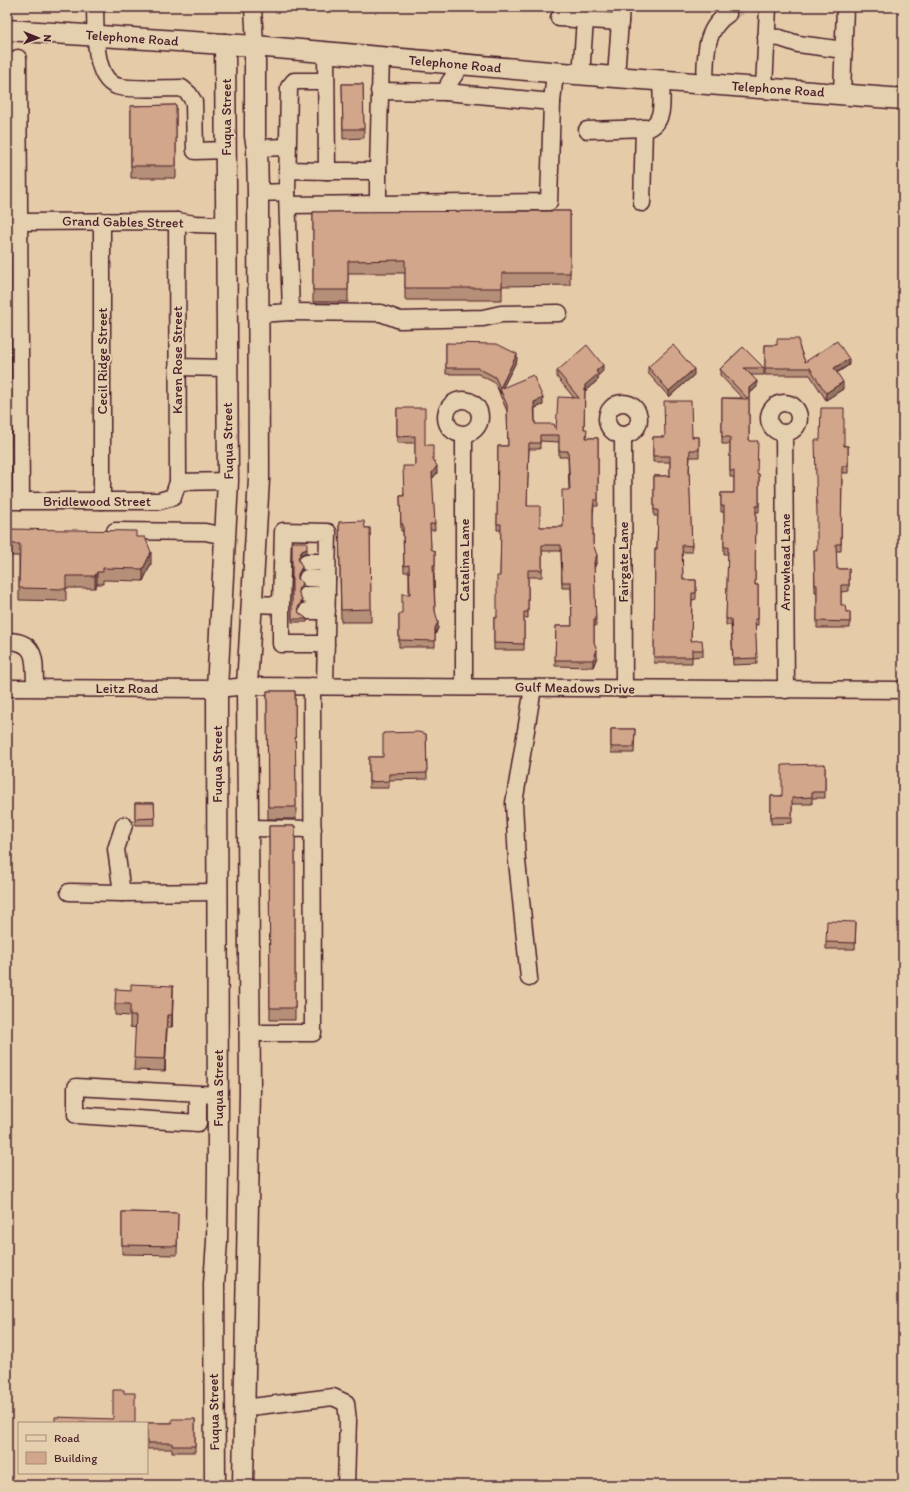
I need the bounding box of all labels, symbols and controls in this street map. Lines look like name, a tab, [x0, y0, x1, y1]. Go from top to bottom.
north arrow	[18, 18, 58, 58]
street label: Telephone Road	[85, 26, 180, 50]
text: N	[41, 34, 54, 42]
street label: Telephone Road	[408, 51, 503, 77]
street label: Telephone Road	[731, 77, 826, 101]
street label: Fuqua Street	[218, 78, 235, 156]
street label: Grand Gables Street	[62, 212, 184, 232]
street label: Karen Rose Street	[169, 306, 186, 414]
street label: Cecil Ridge Street	[94, 307, 111, 415]
street label: Fuqua Street	[219, 402, 237, 480]
street label: Bridlewood Street	[43, 493, 151, 510]
street label: Arrowhead Lane	[777, 513, 794, 611]
street label: Catalina Lane	[456, 518, 473, 601]
street label: Fairgate Lane	[615, 521, 632, 603]
street label: Gulf Meadows Drive	[515, 678, 636, 698]
street label: Leitz Road	[96, 680, 159, 697]
street label: Fuqua Street	[209, 725, 226, 803]
street label: Fuqua Street	[210, 1049, 227, 1127]
street label: Fuqua Street	[205, 1373, 223, 1451]
legend	[18, 1422, 148, 1474]
text: Road	[54, 1431, 80, 1445]
text: Building	[54, 1451, 98, 1465]

